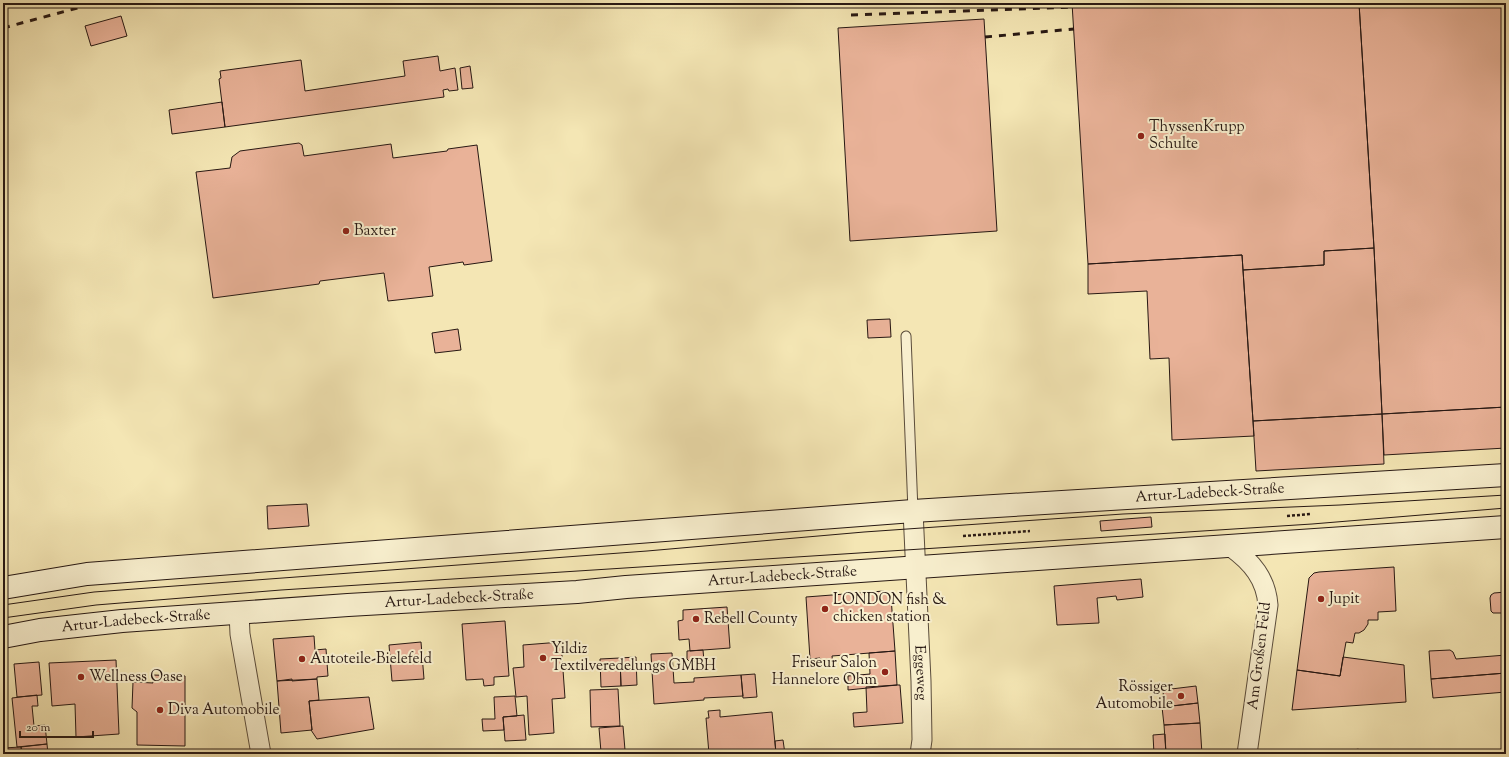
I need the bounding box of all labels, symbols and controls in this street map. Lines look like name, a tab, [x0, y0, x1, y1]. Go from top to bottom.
place label: ThyssenKrupp Schulte	[1149, 117, 1245, 155]
marker: ThyssenKrupp Schulte	[1136, 131, 1146, 141]
place label: Baxter	[354, 221, 397, 242]
marker: Baxter	[341, 226, 351, 236]
street label: Artur-Ladebeck-Straße	[1135, 478, 1285, 508]
street label: Artur-Ladebeck-Straße	[707, 561, 858, 592]
street label: Artur-Ladebeck-Straße	[384, 584, 534, 613]
place label: Jupit	[1328, 589, 1360, 610]
place label: LONDON fish & chicken station	[833, 590, 947, 628]
marker: Jupit	[1316, 594, 1326, 604]
street label: Am Großen Feld	[1243, 600, 1277, 711]
street label: Artur-Ladebeck-Straße	[60, 604, 211, 638]
marker: LONDON fish & chicken station	[820, 604, 830, 614]
place label: Rebell County	[704, 609, 798, 630]
marker: Rebell County	[691, 614, 701, 624]
place label: Yildiz Textilveredelungs GMBH	[551, 639, 716, 677]
street label: Eggeweg	[909, 645, 932, 701]
place label: Autoteile-Bielefeld	[310, 649, 432, 670]
marker: Yildiz Textilveredelungs GMBH	[538, 653, 548, 663]
place label: Friseur Salon Hannelore Ohm	[772, 653, 878, 691]
marker: Autoteile-Bielefeld	[297, 654, 307, 664]
place label: Wellness Oase	[89, 667, 183, 688]
marker: Friseur Salon Hannelore Ohm	[880, 667, 890, 677]
marker: Wellness Oase	[76, 672, 86, 682]
place label: Rössiger Automobile	[1096, 677, 1173, 715]
marker: Rössiger Automobile	[1176, 691, 1186, 701]
place label: Diva Automobile	[168, 700, 279, 721]
marker: Diva Automobile	[155, 705, 165, 715]
scale bar	[20, 713, 93, 739]
text: 20 m	[26, 719, 51, 737]

